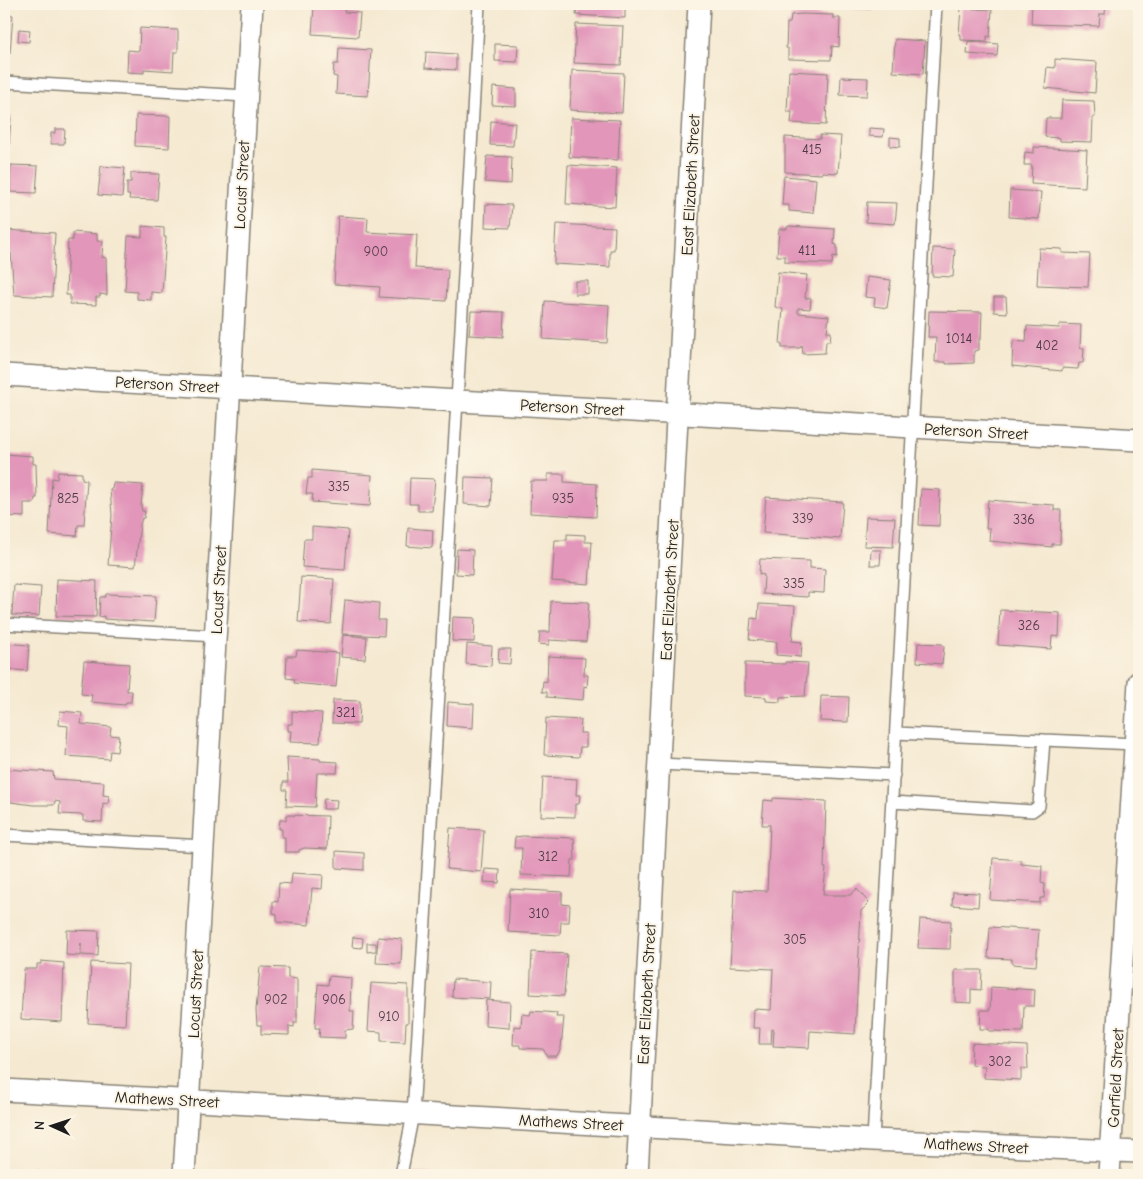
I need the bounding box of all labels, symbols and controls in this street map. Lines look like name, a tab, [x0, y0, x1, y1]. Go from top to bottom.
street label: East Elizabeth Street	[678, 114, 704, 256]
street label: Locust Street	[231, 140, 253, 230]
house number: 415	[802, 141, 822, 158]
house number: 411	[798, 242, 816, 259]
house number: 900	[364, 243, 388, 260]
house number: 1014	[946, 330, 972, 347]
house number: 402	[1036, 337, 1058, 354]
street label: Peterson Street	[114, 373, 220, 397]
street label: Peterson Street	[519, 396, 625, 420]
street label: Peterson Street	[923, 420, 1029, 444]
house number: 335	[328, 478, 350, 495]
house number: 825	[57, 490, 79, 507]
house number: 935	[552, 490, 574, 507]
house number: 339	[792, 510, 814, 527]
house number: 336	[1013, 511, 1035, 528]
street label: East Elizabeth Street	[657, 519, 683, 661]
street label: Locust Street	[208, 545, 230, 635]
house number: 335	[783, 575, 805, 592]
house number: 326	[1018, 617, 1040, 634]
house number: 321	[336, 704, 356, 721]
house number: 312	[538, 848, 558, 865]
house number: 310	[528, 905, 550, 922]
street label: East Elizabeth Street	[634, 923, 660, 1065]
house number: 305	[783, 931, 807, 948]
street label: Locust Street	[185, 949, 207, 1039]
house number: 902	[264, 991, 288, 1008]
house number: 906	[322, 991, 346, 1008]
house number: 910	[378, 1008, 400, 1025]
street label: Garfield Street	[1104, 1027, 1128, 1128]
house number: 302	[989, 1053, 1011, 1070]
street label: Mathews Street	[114, 1088, 220, 1112]
north arrow	[28, 1102, 78, 1152]
street label: Mathews Street	[518, 1111, 624, 1135]
text: N	[31, 1120, 48, 1130]
street label: Mathews Street	[923, 1134, 1029, 1158]

